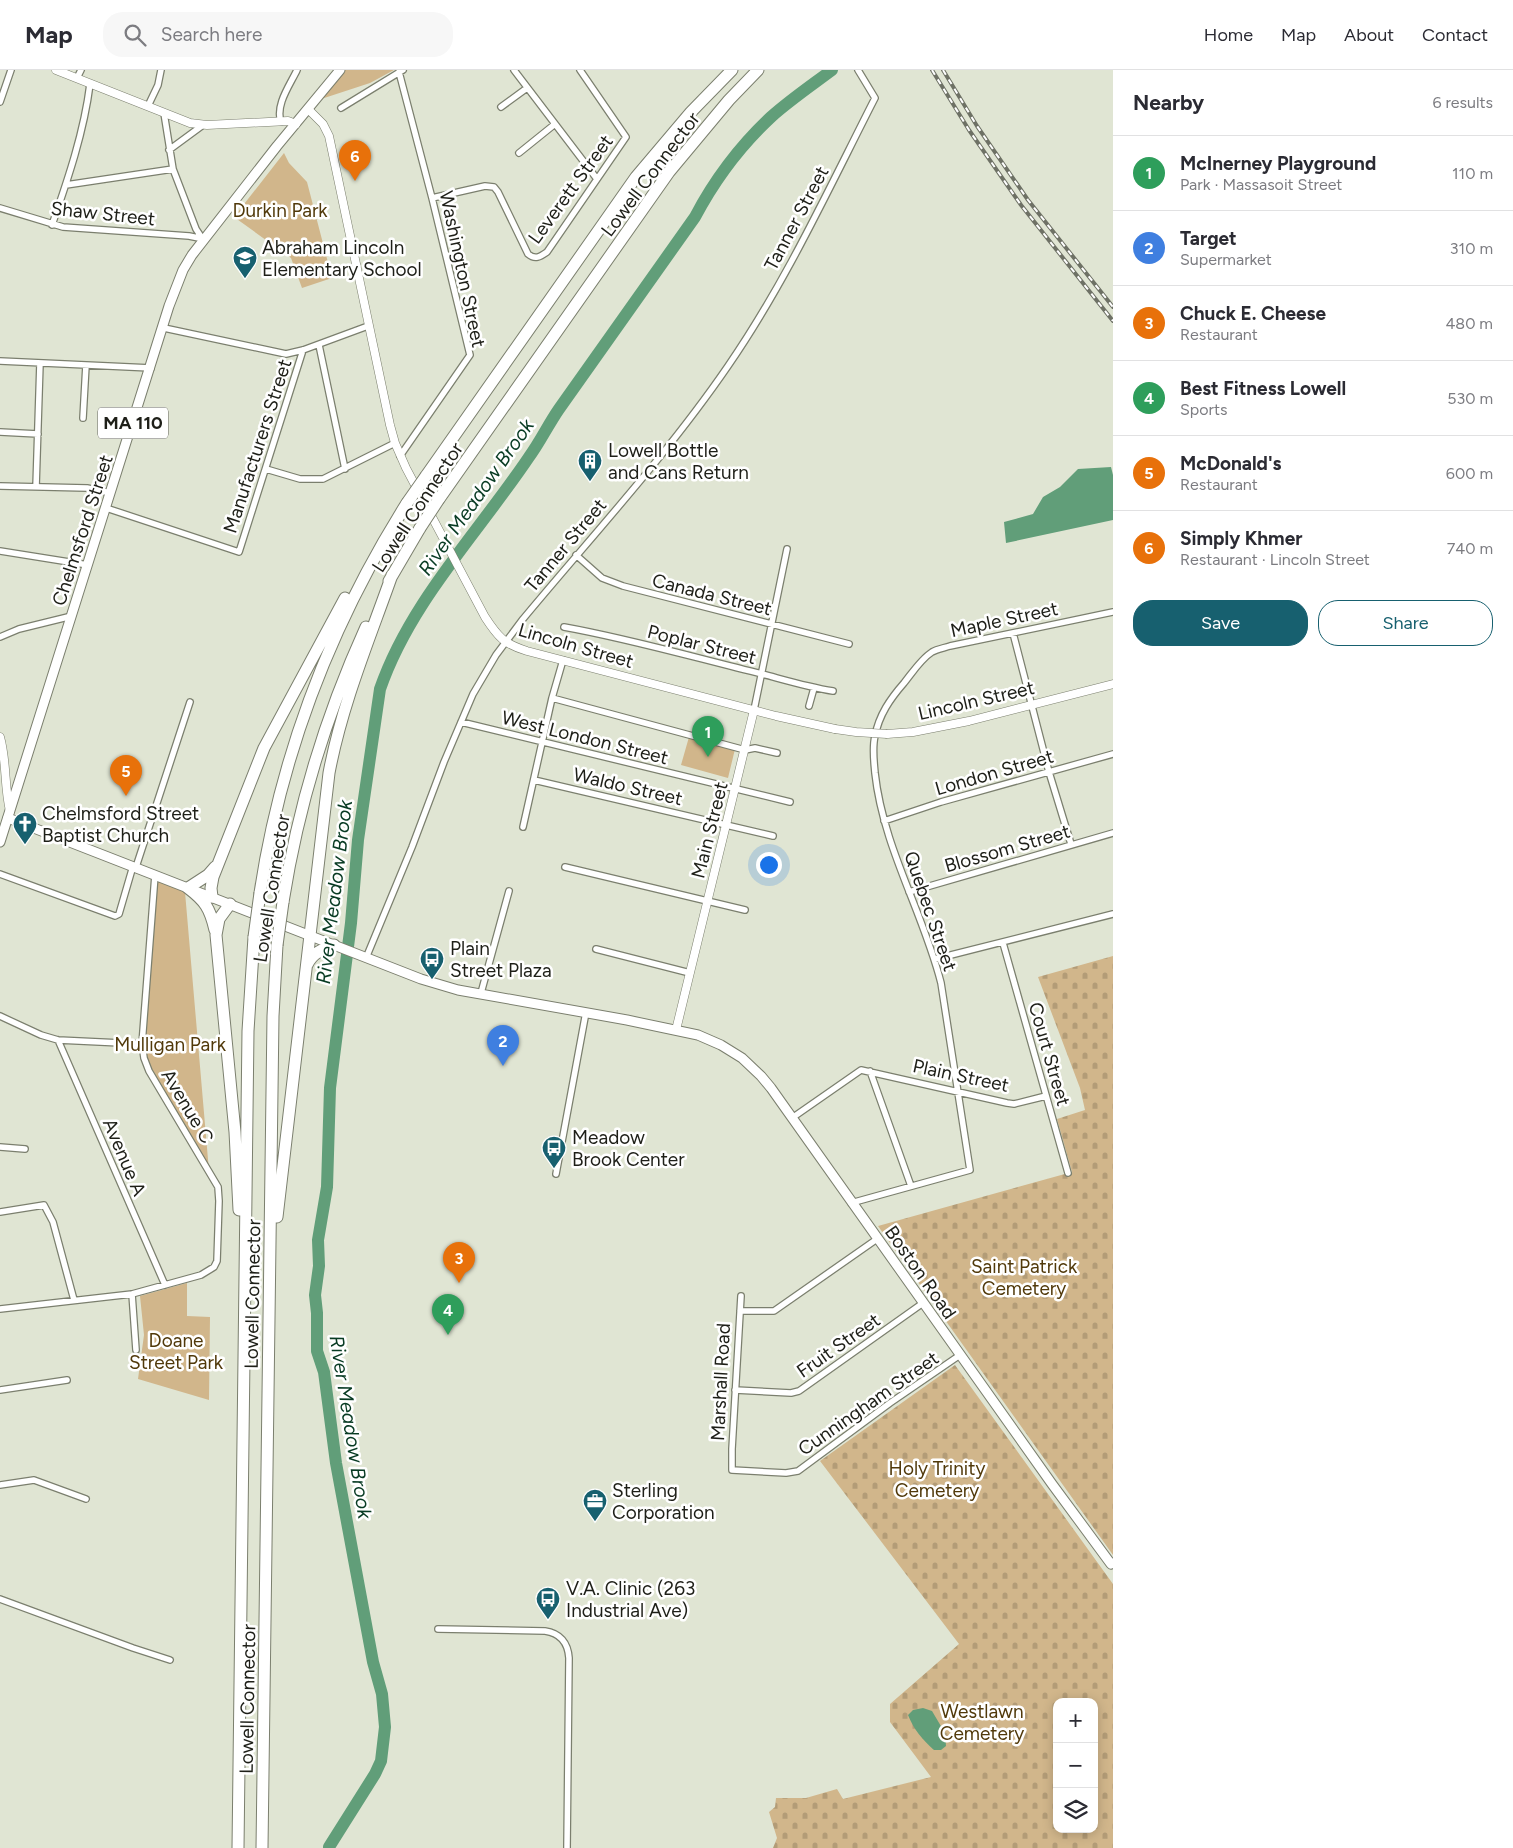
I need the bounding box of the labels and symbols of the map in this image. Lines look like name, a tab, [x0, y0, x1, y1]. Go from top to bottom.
street label: Lowell Connector	[596, 107, 705, 241]
street label: Leverett Street	[523, 130, 618, 248]
pin: 6	[339, 140, 371, 181]
street label: Tanner Street	[759, 162, 834, 274]
street label: Washington Street	[435, 189, 490, 349]
street label: Shaw Street	[50, 197, 156, 230]
park label: Durkin Park	[232, 199, 328, 222]
place label: Abraham Lincoln Elementary School	[262, 236, 422, 281]
school or university icon: Abraham Lincoln Elementary School	[232, 245, 258, 279]
street label: Manufacturers Street	[218, 356, 296, 536]
road number: MA 110	[98, 408, 168, 438]
water label: River Meadow Brook	[413, 413, 540, 580]
street label: Lowell Connector	[367, 438, 468, 576]
place label: Lowell Bottle and Cans Return	[608, 439, 749, 484]
building icon: Lowell Bottle and Cans Return	[577, 448, 603, 482]
street label: Chelmsford Street	[47, 452, 118, 609]
street label: Tanner Street	[520, 494, 611, 597]
street label: Canada Street	[650, 569, 774, 620]
street label: Maple Street	[948, 597, 1060, 642]
street label: Lincoln Street	[516, 618, 636, 673]
street label: Poplar Street	[645, 620, 759, 669]
street label: Lincoln Street	[916, 676, 1037, 725]
street label: West London Street	[499, 706, 670, 769]
pin: 1	[692, 716, 724, 757]
street label: London Street	[932, 745, 1056, 800]
pin: 5	[110, 755, 142, 796]
street label: Waldo Street	[571, 763, 685, 810]
street label: Main Street	[686, 779, 733, 881]
water label: River Meadow Brook	[311, 797, 357, 985]
place label: Chelmsford Street Baptist Church	[42, 802, 199, 847]
church icon: Chelmsford Street Baptist Church	[12, 811, 38, 845]
street label: Lowell Connector	[248, 812, 295, 964]
street label: Blossom Street	[942, 820, 1073, 877]
street label: Quebec Street	[899, 848, 962, 974]
your location	[756, 852, 782, 878]
place label: Plain Street Plaza	[450, 937, 552, 982]
bus stop icon: Plain Street Plaza	[419, 946, 445, 980]
street label: Court Street	[1024, 1000, 1075, 1109]
pin: 2	[487, 1025, 519, 1066]
park label: Mulligan Park	[114, 1033, 227, 1056]
street label: Plain Street	[911, 1054, 1011, 1097]
street label: Avenue C	[156, 1065, 219, 1148]
street label: Avenue A	[98, 1115, 151, 1199]
place label: Meadow Brook Center	[572, 1126, 685, 1171]
bus stop icon: Meadow Brook Center	[541, 1135, 567, 1169]
street label: Lowell Connector	[240, 1218, 265, 1369]
street label: Boston Road	[880, 1221, 961, 1323]
pin: 3	[443, 1242, 475, 1283]
park label: Saint Patrick Cemetery	[971, 1255, 1078, 1300]
pin: 4	[432, 1294, 464, 1335]
street label: Fruit Street	[792, 1308, 884, 1383]
street label: Marshall Road	[706, 1322, 735, 1442]
park label: Doane Street Park	[129, 1329, 224, 1374]
water label: River Meadow Brook	[325, 1334, 378, 1522]
street label: Cunningham Street	[794, 1346, 943, 1460]
park label: Holy Trinity Cemetery	[889, 1457, 985, 1502]
place label: Sterling Corporation	[612, 1479, 715, 1524]
office icon: Sterling Corporation	[582, 1488, 608, 1522]
place label: V.A. Clinic (263 Industrial Ave)	[566, 1577, 695, 1622]
bus stop icon: V.A. Clinic (263 Industrial Ave)	[535, 1586, 561, 1620]
street label: Lowell Connector	[235, 1623, 260, 1774]
park label: Westlawn Cemetery	[940, 1700, 1024, 1745]

